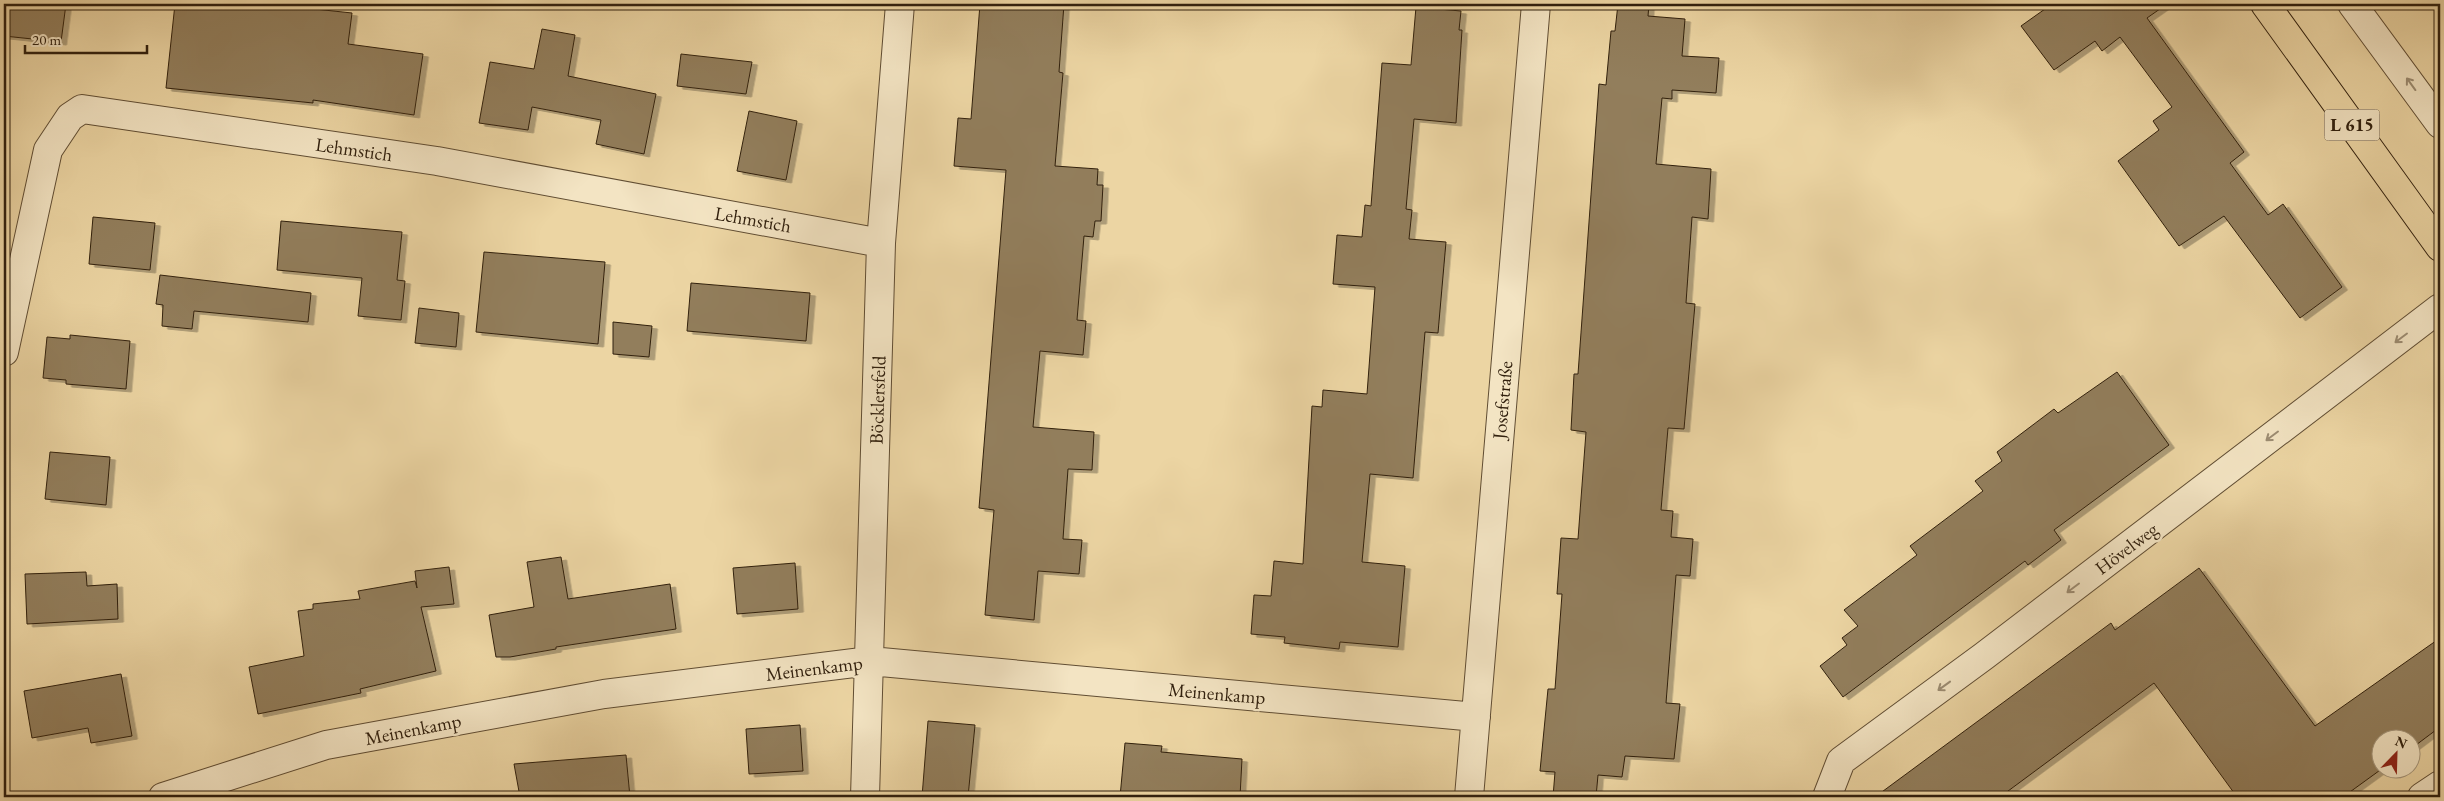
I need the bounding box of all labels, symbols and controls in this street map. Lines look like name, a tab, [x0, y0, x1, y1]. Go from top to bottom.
scale bar	[25, 22, 148, 54]
text: 20 m	[32, 30, 61, 49]
one-way arrow	[2406, 77, 2416, 91]
road number: L 615	[2324, 110, 2380, 140]
street label: Lehmstich	[314, 132, 394, 167]
street label: Lehmstich	[713, 200, 793, 239]
one-way arrow	[2395, 332, 2408, 343]
street label: Böcklersfeld	[863, 355, 892, 445]
street label: Josefstraße	[1486, 360, 1518, 442]
one-way arrow	[2266, 431, 2279, 442]
street label: Hövelweg	[2090, 516, 2163, 580]
one-way arrow	[2067, 582, 2080, 593]
street label: Meinenkamp	[764, 650, 864, 687]
street label: Meinenkamp	[1167, 677, 1267, 710]
one-way arrow	[1938, 680, 1951, 691]
street label: Meinenkamp	[363, 708, 463, 751]
north arrow	[2372, 728, 2422, 778]
text: N	[2392, 732, 2410, 753]

